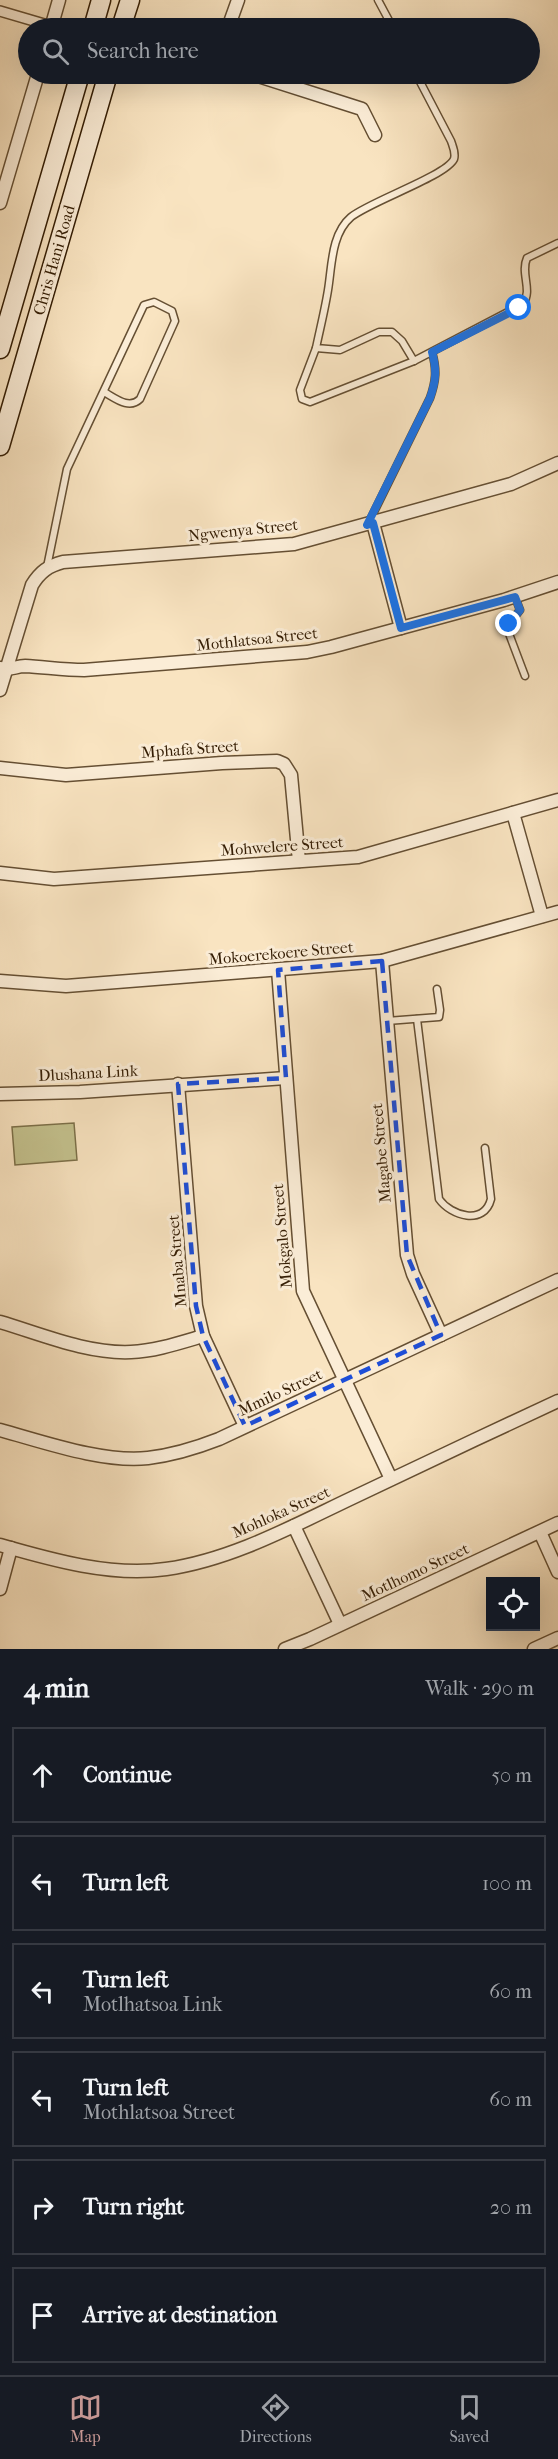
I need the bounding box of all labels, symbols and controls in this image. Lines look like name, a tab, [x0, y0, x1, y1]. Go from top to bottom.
search box	[18, 18, 540, 84]
icon: search	[39, 35, 72, 68]
text: Search here	[87, 38, 199, 64]
street label: Chris Hani Road	[29, 202, 79, 317]
route start	[505, 294, 531, 320]
street label: Ngwenya Street	[187, 515, 299, 545]
route end	[495, 610, 521, 636]
street label: Mothlatsoa Street	[195, 623, 319, 655]
street label: Mphafa Street	[141, 736, 240, 762]
street label: Mohwelere Street	[220, 832, 344, 860]
street label: Mokoerekoere Street	[208, 937, 354, 969]
street label: Dlushana Link	[38, 1061, 139, 1085]
street label: Magabe Street	[367, 1102, 395, 1204]
street label: Mokgalo Street	[268, 1183, 296, 1289]
street label: Mnaba Street	[163, 1214, 191, 1308]
street label: Mmilo Street	[235, 1364, 325, 1420]
street label: Mohloka Street	[229, 1482, 333, 1542]
street label: Motlhomo Street	[358, 1539, 472, 1605]
map controls	[486, 1577, 540, 1631]
button: locate	[486, 1577, 540, 1631]
text: 4 min	[24, 1673, 89, 1704]
text: Walk · 290 m	[425, 1677, 534, 1700]
icon: ahead	[26, 1759, 59, 1792]
text: Continue	[83, 1762, 172, 1788]
text: 50 m	[491, 1764, 532, 1787]
icon: left	[26, 1867, 59, 1900]
text: Turn left	[83, 1870, 169, 1896]
text: 100 m	[482, 1872, 532, 1895]
text: Turn left	[83, 1967, 169, 1993]
icon: left	[26, 1975, 59, 2008]
text: 60 m	[489, 1980, 532, 2003]
text: Motlhatsoa Link	[83, 1993, 222, 2016]
text: Turn left	[83, 2075, 169, 2101]
icon: left	[26, 2083, 59, 2116]
text: 60 m	[489, 2088, 532, 2111]
text: Mothlatsoa Street	[83, 2101, 235, 2124]
icon: right	[26, 2191, 59, 2224]
text: Turn right	[83, 2194, 184, 2220]
text: 20 m	[490, 2196, 532, 2219]
icon: arrive	[26, 2299, 59, 2332]
text: Arrive at destination	[83, 2302, 277, 2328]
tab: Map	[69, 2391, 102, 2446]
tab: Directions	[240, 2391, 312, 2446]
tab: Saved	[449, 2391, 489, 2446]

